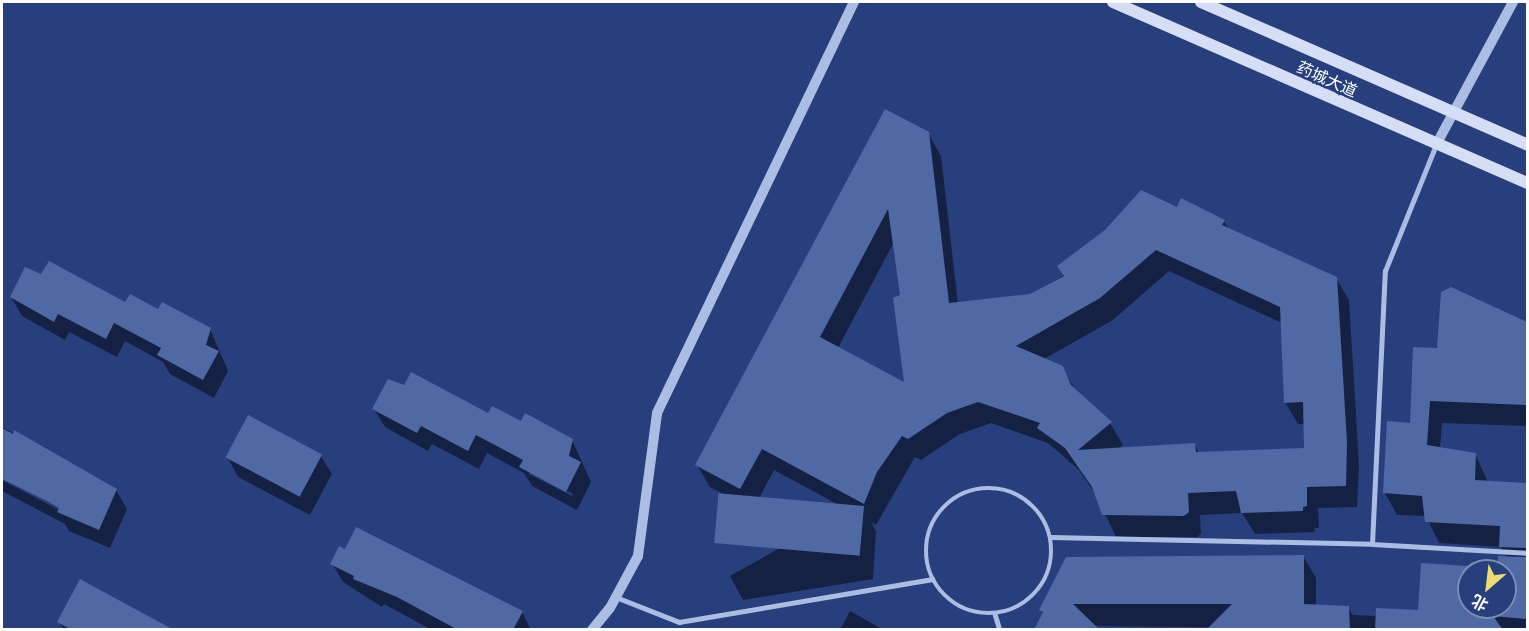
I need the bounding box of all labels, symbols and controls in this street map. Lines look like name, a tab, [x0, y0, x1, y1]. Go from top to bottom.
street label: 药城大道	[1294, 57, 1360, 101]
north arrow	[1457, 559, 1517, 619]
text: 北	[1468, 591, 1491, 616]

